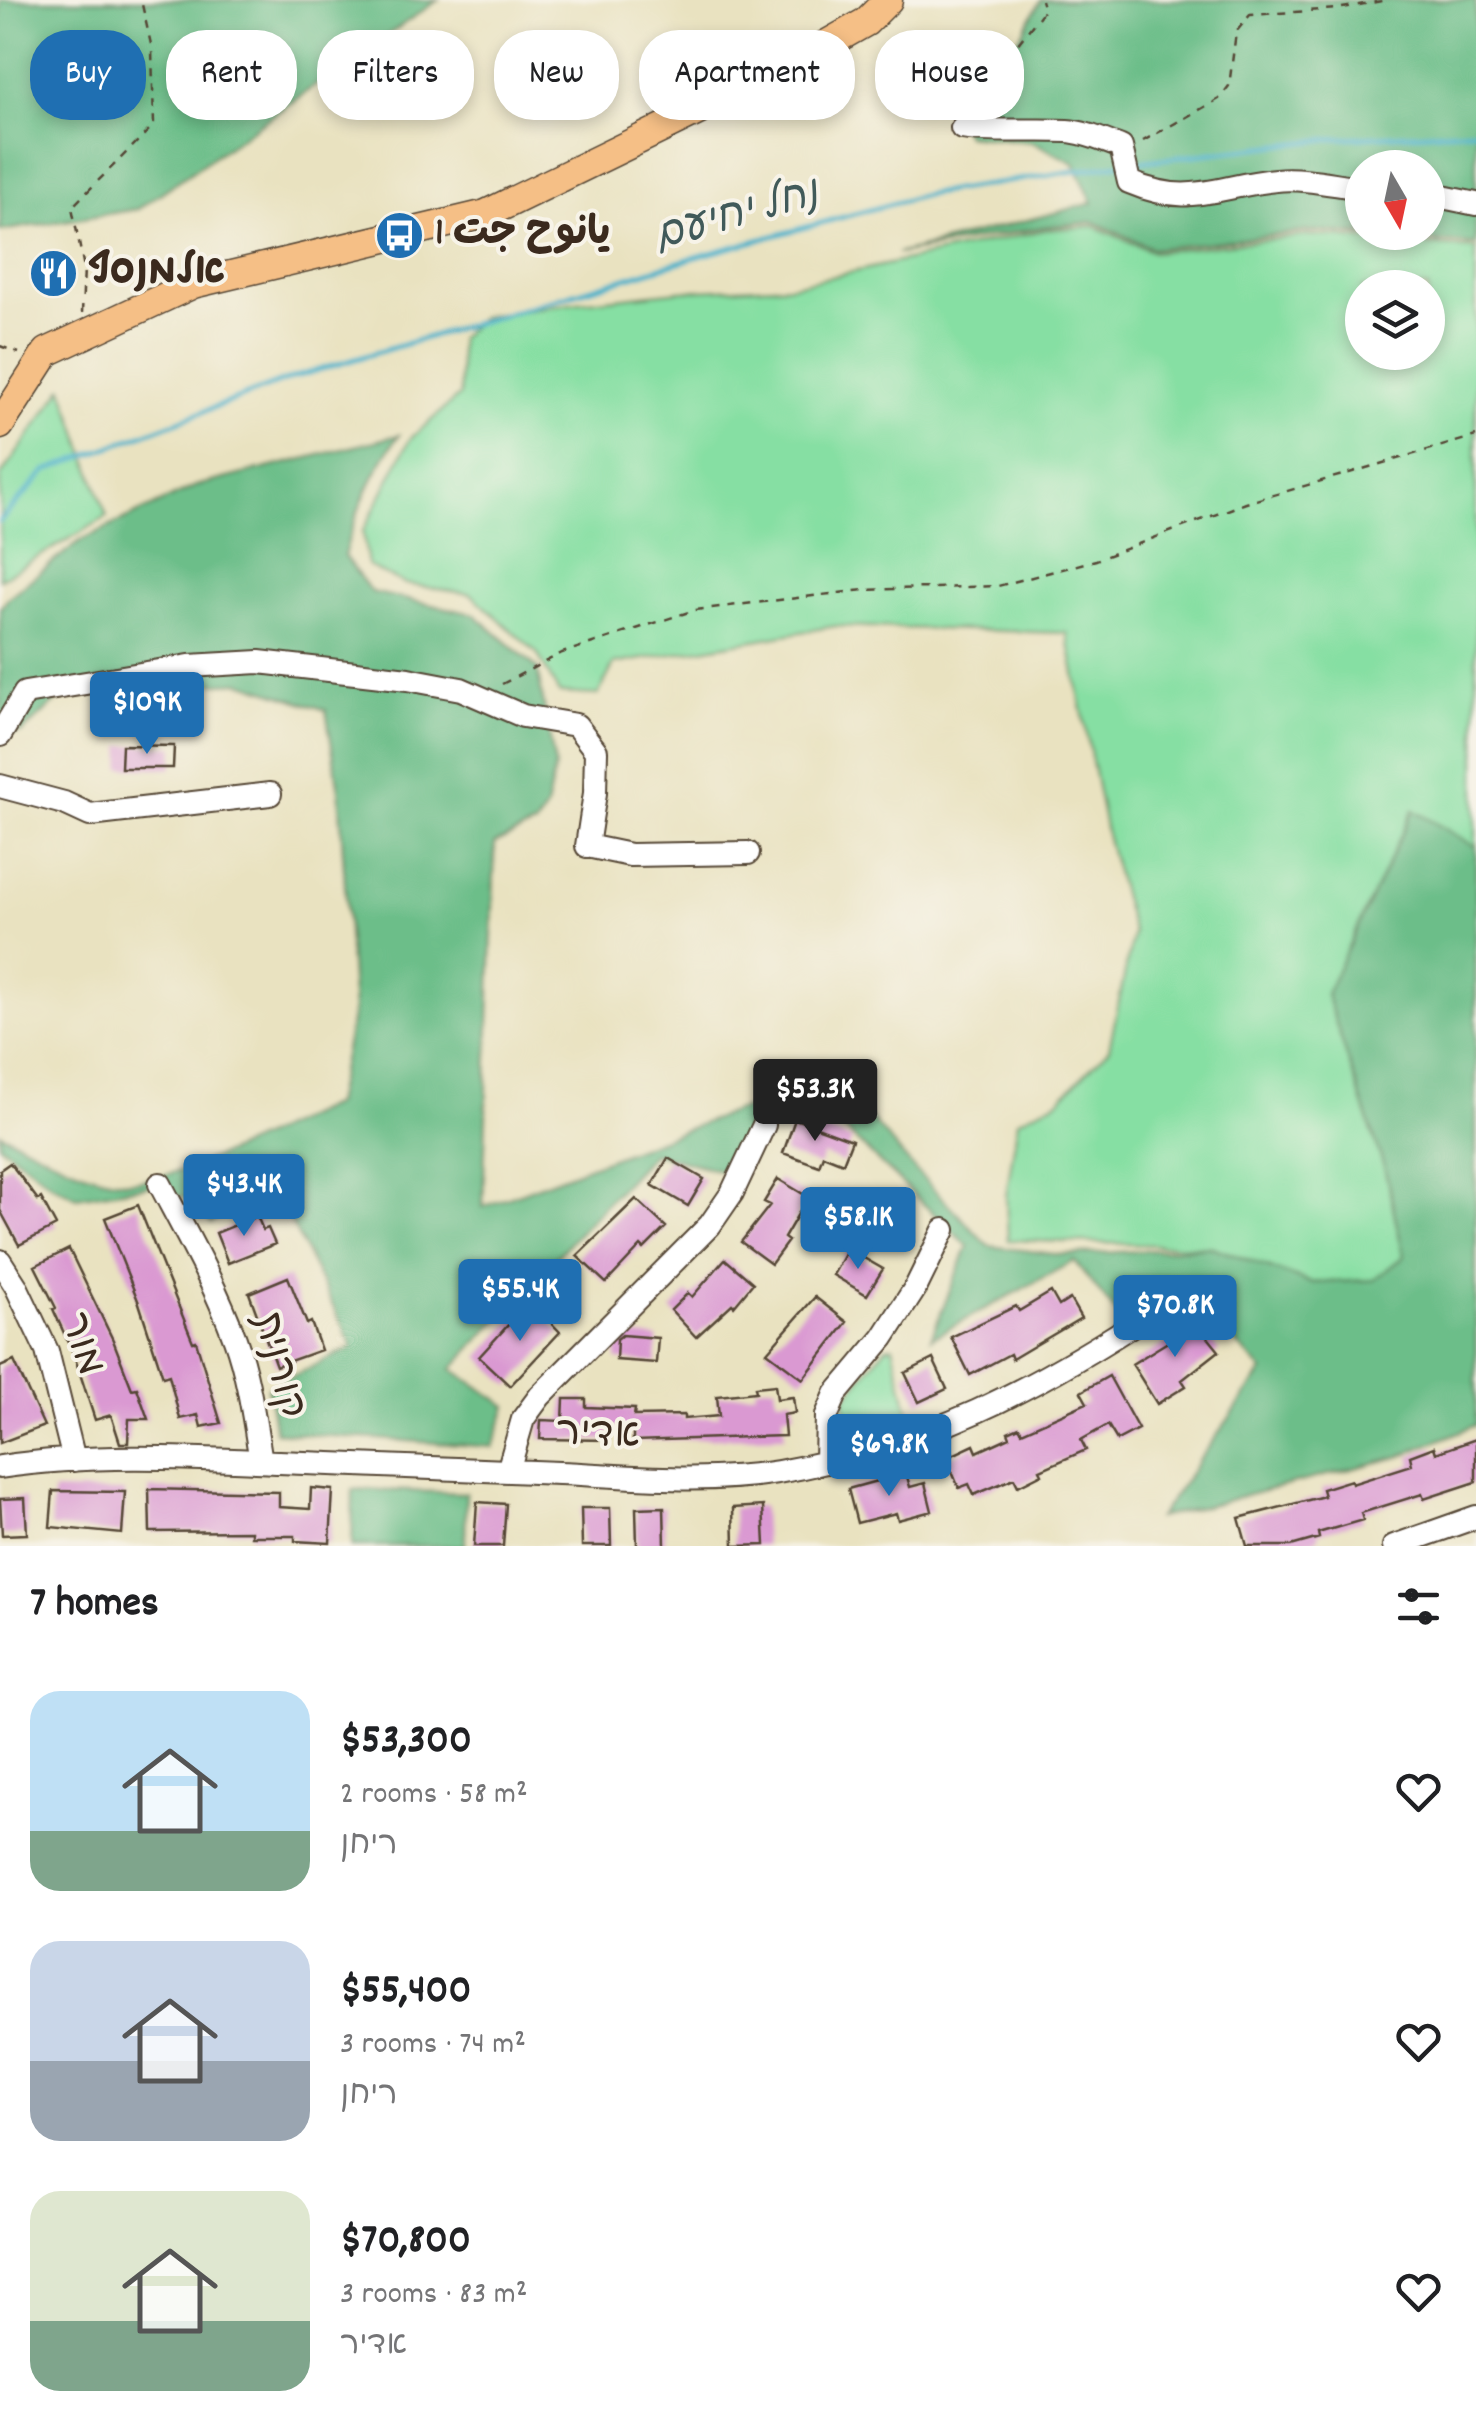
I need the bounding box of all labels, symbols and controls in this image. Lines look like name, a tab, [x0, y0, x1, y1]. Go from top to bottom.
chip: Buy	[30, 30, 146, 120]
chip: Rent	[166, 30, 297, 120]
chip: Filters	[317, 30, 474, 120]
chip: New	[494, 30, 619, 120]
chip: Apartment	[639, 30, 855, 120]
chip: House	[875, 30, 1024, 120]
north arrow	[1345, 150, 1445, 250]
map controls	[1345, 150, 1445, 370]
water label: נחל יחיעם	[648, 165, 829, 270]
place label: يانوح جت 1	[435, 207, 610, 264]
bus stop icon: يانوح جت 1	[374, 209, 426, 261]
place label: אלמנסף	[88, 246, 225, 303]
restaurant icon: אלמנסף	[27, 248, 79, 300]
button: layers	[1345, 270, 1445, 370]
pin: $109K	[77, 672, 217, 757]
text: $109K	[112, 681, 182, 727]
pin: $53.3K	[734, 1059, 896, 1144]
text: $53.3K	[775, 1068, 855, 1114]
pin: $43.4K	[163, 1154, 325, 1239]
text: $43.4K	[205, 1163, 283, 1209]
pin: $58.1K	[777, 1187, 939, 1272]
text: $58.1K	[823, 1196, 893, 1242]
pin: $55.4K	[439, 1259, 601, 1344]
text: $55.4K	[480, 1268, 560, 1314]
pin: $70.8K	[1094, 1275, 1256, 1360]
text: $70.8K	[1136, 1284, 1214, 1330]
street label: מור	[42, 1306, 116, 1384]
street label: קורנית	[235, 1307, 317, 1425]
street label: אדיר	[555, 1407, 641, 1467]
pin: $69.8K	[808, 1414, 970, 1499]
text: $69.8K	[849, 1423, 929, 1469]
text: 7 homes	[30, 1576, 159, 1636]
icon: filters	[1391, 1579, 1446, 1634]
text: $53,300	[340, 1713, 472, 1773]
icon: home	[110, 1731, 230, 1851]
icon: heart	[1391, 1764, 1446, 1819]
text: 2 rooms · 58 m²	[340, 1773, 528, 1819]
text: ריחן	[340, 1824, 398, 1870]
text: $55,400	[340, 1963, 471, 2023]
icon: home	[110, 1981, 230, 2101]
icon: heart	[1391, 2014, 1446, 2069]
text: 3 rooms · 74 m²	[340, 2023, 526, 2069]
text: ריחן	[340, 2074, 398, 2120]
text: $70,800	[340, 2213, 471, 2273]
icon: home	[110, 2231, 230, 2351]
icon: heart	[1391, 2264, 1446, 2319]
text: 3 rooms · 83 m²	[340, 2273, 527, 2319]
text: אדיר	[340, 2324, 407, 2370]

